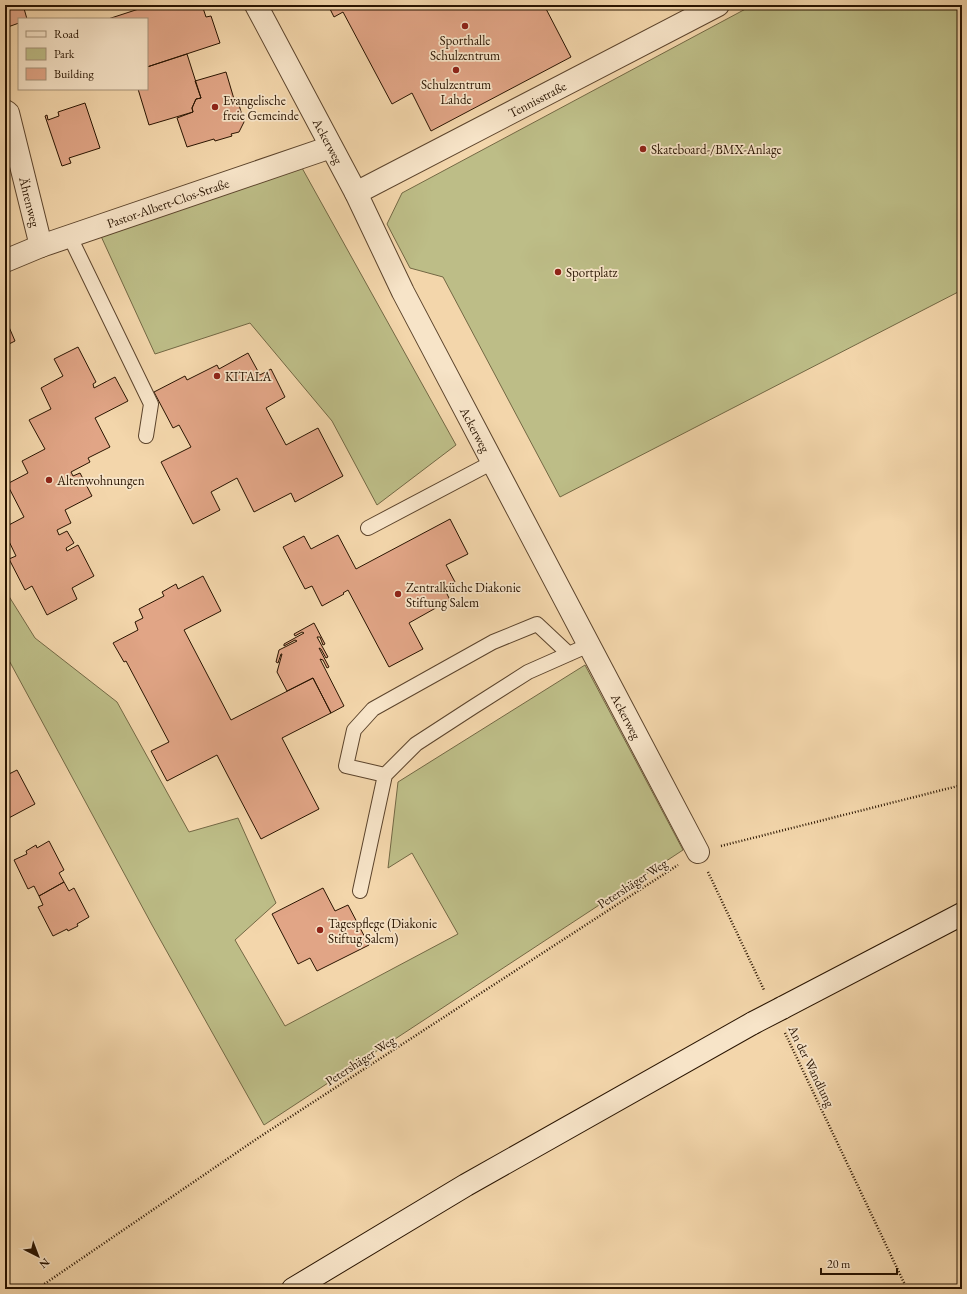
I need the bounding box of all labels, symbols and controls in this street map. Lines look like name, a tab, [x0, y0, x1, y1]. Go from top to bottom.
legend	[18, 18, 148, 90]
marker: Sporthalle Schulzentrum	[460, 21, 470, 31]
text: Road	[54, 26, 80, 42]
place label: Sporthalle Schulzentrum	[430, 32, 500, 64]
text: Park	[54, 46, 75, 62]
marker: Schulzentrum Lahde	[451, 65, 461, 75]
text: Building	[54, 66, 95, 82]
place label: Schulzentrum Lahde	[421, 76, 491, 108]
street label: Tennisstraße	[505, 77, 569, 121]
place label: Evangelische freie Gemeinde	[223, 92, 299, 124]
marker: Evangelische freie Gemeinde	[210, 102, 220, 112]
street label: Ackerweg	[308, 115, 347, 167]
place label: Skateboard-/BMX-Anlage	[651, 141, 782, 158]
marker: Skateboard-/BMX-Anlage	[638, 144, 648, 154]
street label: Ährenweg	[15, 174, 44, 229]
street label: Pastor-Albert-Clos-Straße	[105, 174, 231, 232]
place label: Sportplatz	[566, 264, 618, 281]
marker: Sportplatz	[553, 267, 563, 277]
place label: KITALA	[225, 368, 272, 385]
marker: KITALA	[212, 371, 222, 381]
street label: Ackerweg	[456, 403, 494, 456]
place label: Altenwohnungen	[56, 472, 145, 489]
marker: Altenwohnungen	[44, 475, 54, 485]
place label: Zentralküche Diakonie Stiftung Salem	[406, 579, 521, 611]
marker: Zentralküche Diakonie Stiftung Salem	[393, 589, 403, 599]
street label: Ackerweg	[607, 690, 645, 742]
street label: Petershäger Weg	[594, 854, 671, 912]
place label: Tagespflege (Diakonie Stiftug Salem)	[328, 915, 437, 947]
marker: Tagespflege (Diakonie Stiftug Salem)	[315, 925, 325, 935]
street label: An der Wandlung	[784, 1022, 839, 1110]
street label: Petershäger Weg	[322, 1031, 399, 1089]
north arrow	[18, 1236, 58, 1276]
scale bar	[821, 1250, 897, 1276]
text: N	[37, 1255, 53, 1272]
text: 20 m	[827, 1256, 851, 1272]

